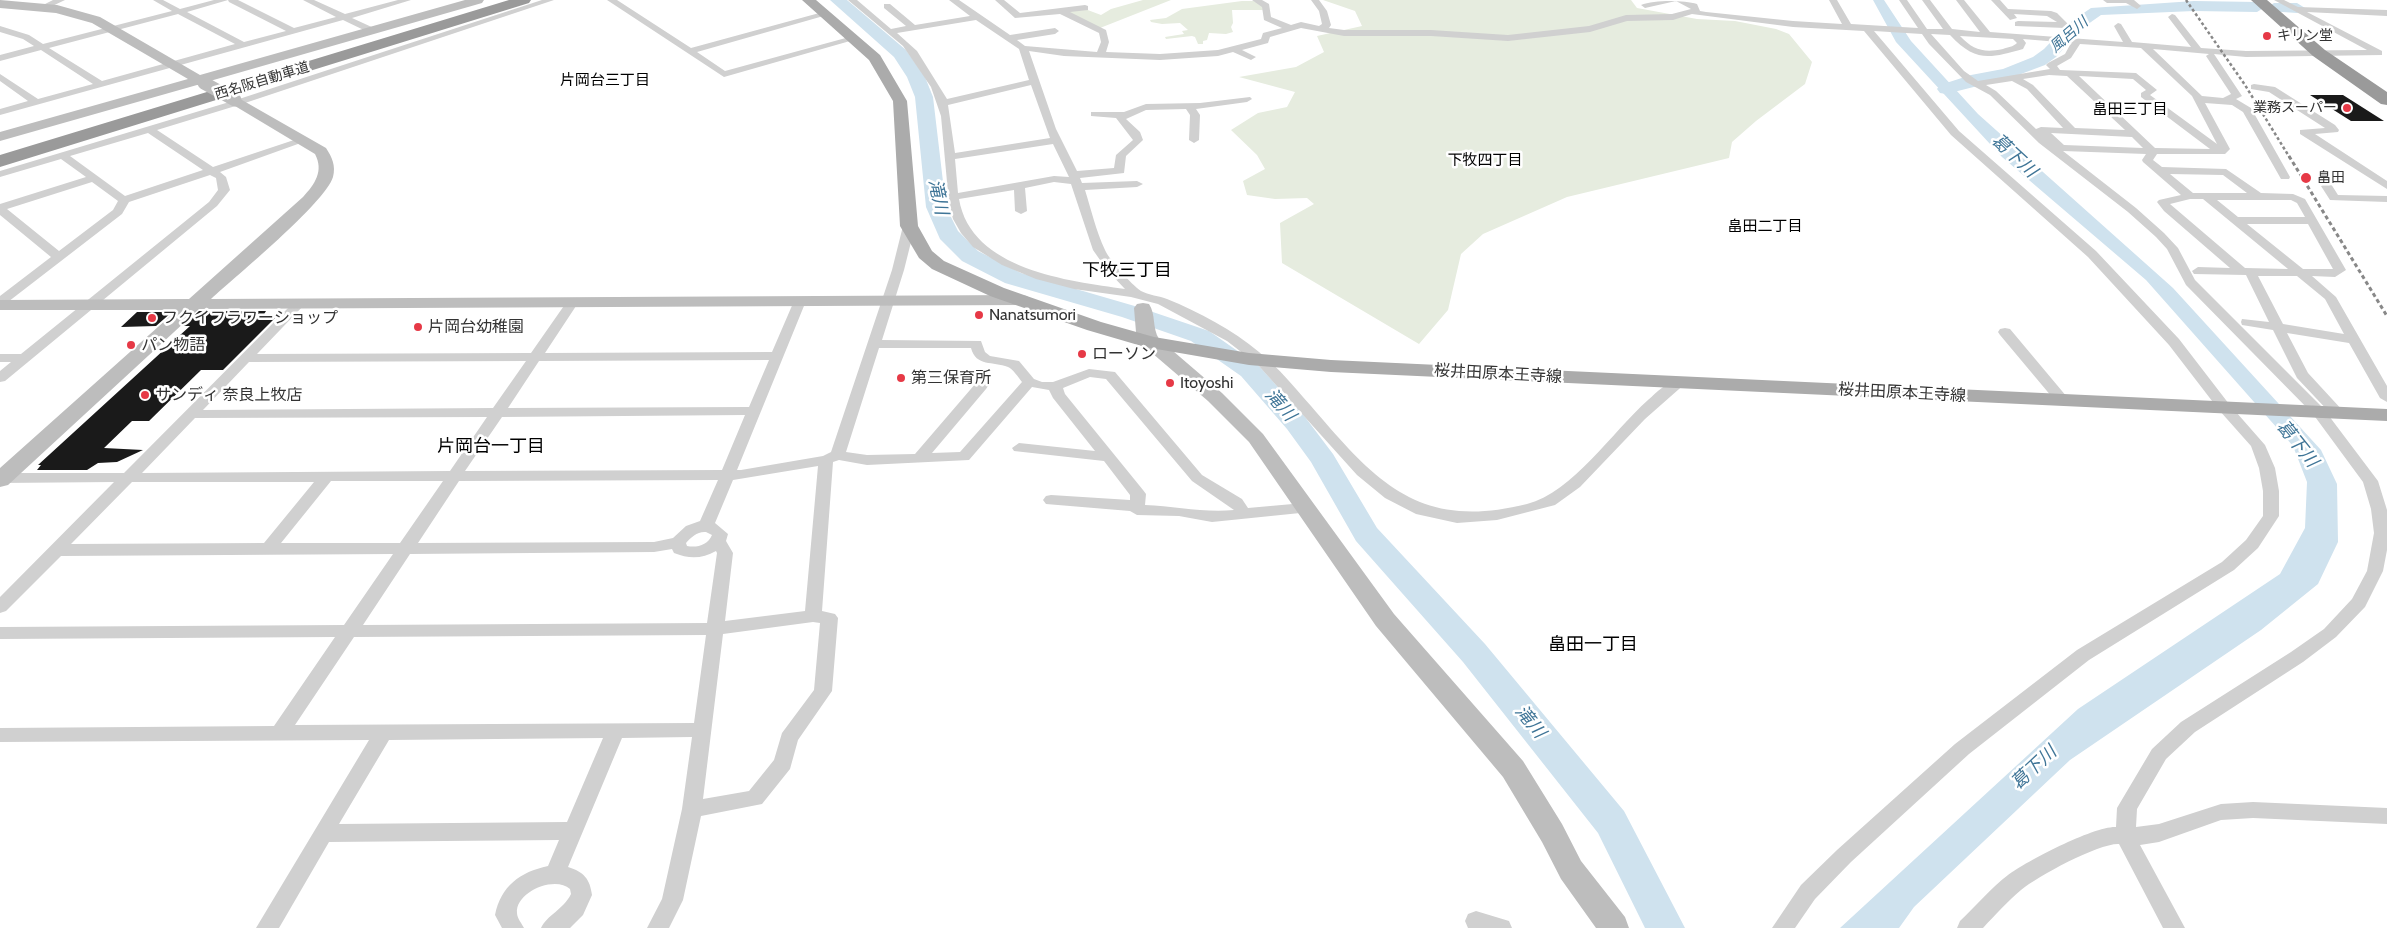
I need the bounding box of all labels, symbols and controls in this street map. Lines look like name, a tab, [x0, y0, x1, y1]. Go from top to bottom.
water label: 風呂川	[2046, 13, 2092, 57]
place label: キリン堂	[2277, 28, 2333, 44]
marker: キリン堂	[2261, 30, 2273, 42]
street label: 西名阪自動車道	[213, 59, 311, 103]
district label: 片岡台三丁目	[560, 72, 650, 90]
place label: 業務スーパー	[2253, 100, 2337, 116]
district label: 畠田三丁目	[2093, 101, 2167, 119]
marker: 業務スーパー	[2341, 102, 2353, 114]
water label: 葛下川	[1987, 130, 2041, 182]
district label: 下牧四丁目	[1448, 152, 1522, 170]
place label: 畠田	[2317, 170, 2345, 186]
marker: 畠田	[2299, 171, 2313, 185]
water label: 滝川	[924, 177, 952, 217]
district label: 畠田二丁目	[1728, 218, 1802, 236]
district label: 下牧三丁目	[1082, 260, 1172, 282]
place label: Nanatsumori	[989, 305, 1076, 325]
place label: フクイフラワーショップ	[162, 308, 338, 328]
marker: Nanatsumori	[973, 309, 985, 321]
marker: フクイフラワーショップ	[146, 312, 158, 324]
place label: 片岡台幼稚園	[428, 317, 524, 337]
marker: 片岡台幼稚園	[412, 321, 424, 333]
place label: パン物語	[141, 335, 205, 355]
marker: パン物語	[125, 339, 137, 351]
place label: ローソン	[1092, 344, 1156, 364]
marker: ローソン	[1076, 348, 1088, 360]
street label: 桜井田原本王寺線	[1434, 361, 1562, 387]
place label: 第三保育所	[911, 368, 991, 388]
marker: 第三保育所	[895, 372, 907, 384]
place label: Itoyoshi	[1180, 373, 1233, 393]
marker: Itoyoshi	[1164, 377, 1176, 389]
street label: 桜井田原本王寺線	[1838, 380, 1966, 406]
water label: 滝川	[1260, 384, 1300, 426]
place label: サンディ 奈良上牧店	[155, 385, 303, 405]
marker: サンディ 奈良上牧店	[139, 389, 151, 401]
water label: 葛下川	[2272, 416, 2322, 472]
district label: 片岡台一丁目	[437, 436, 545, 458]
district label: 畠田一丁目	[1548, 634, 1638, 656]
water label: 滝川	[1510, 701, 1550, 743]
water label: 葛下川	[2007, 742, 2061, 794]

